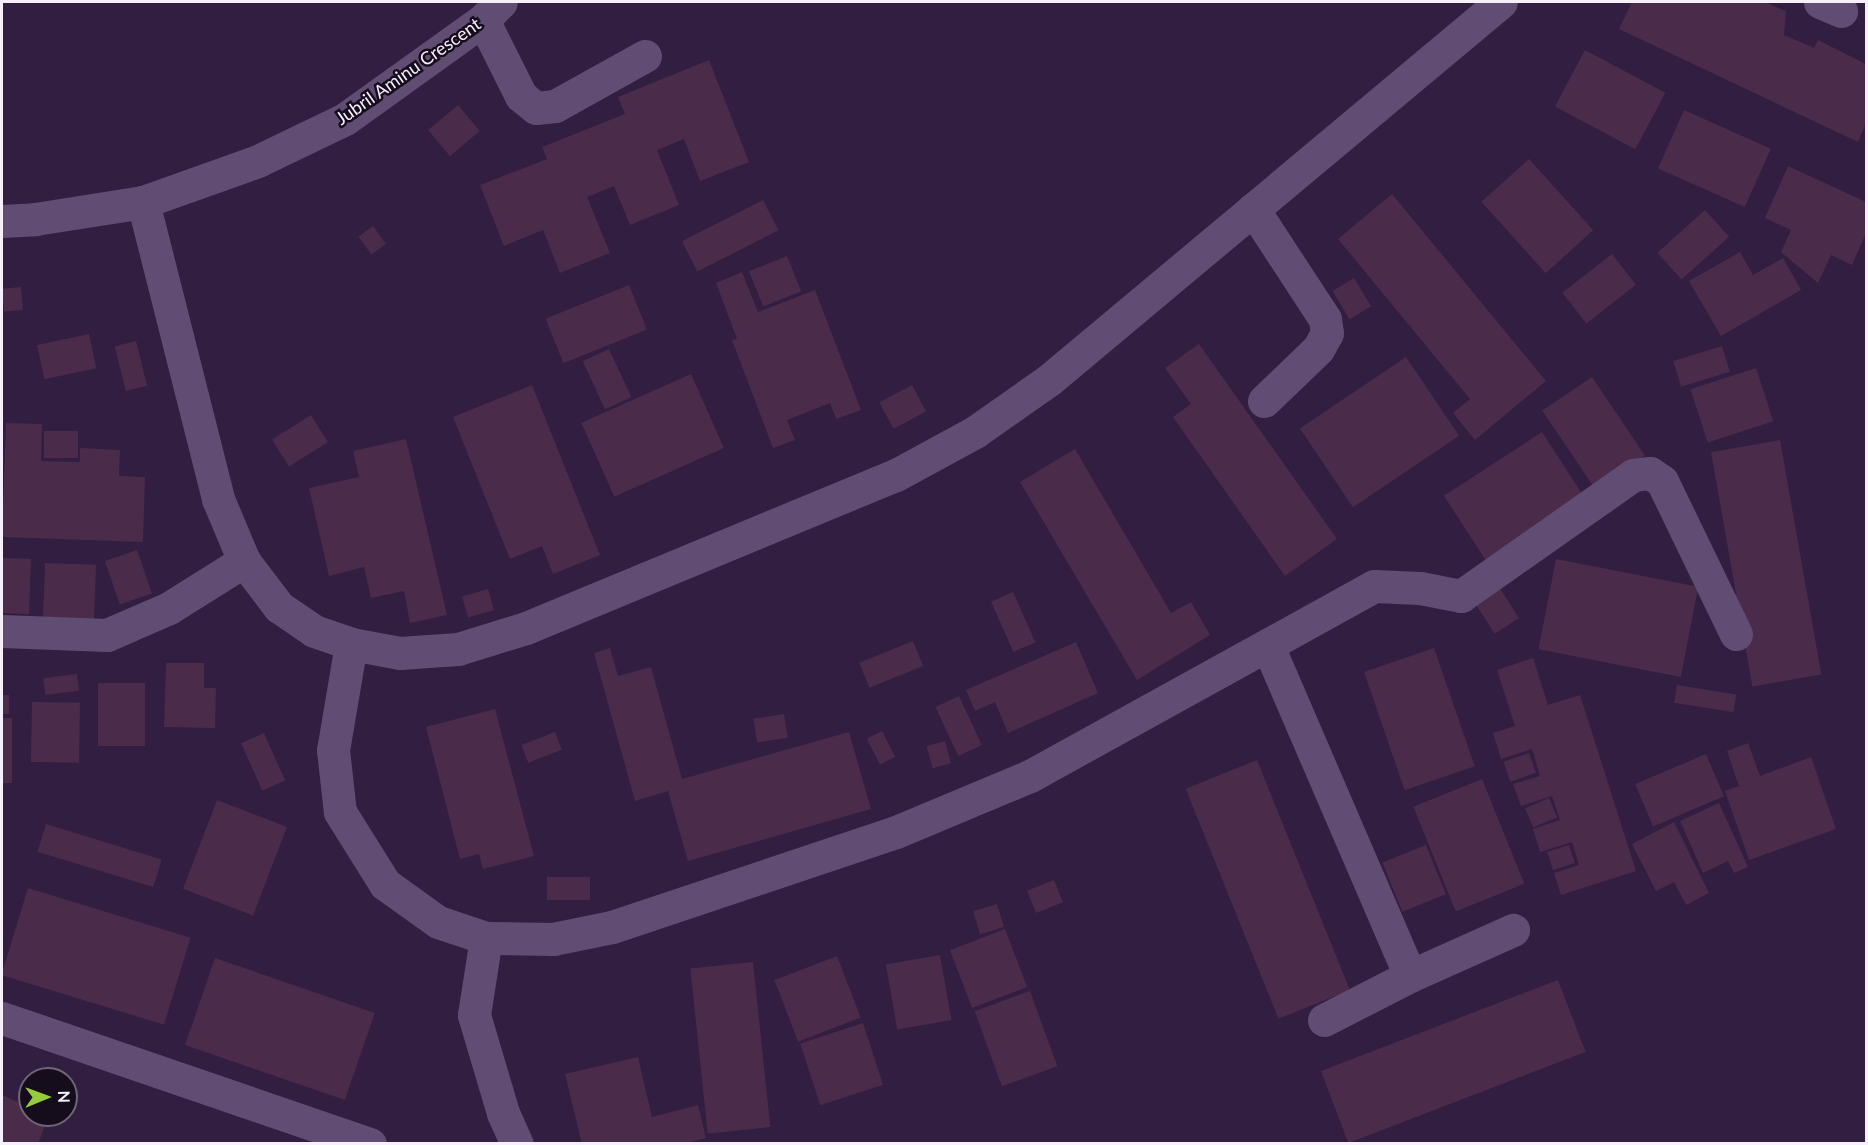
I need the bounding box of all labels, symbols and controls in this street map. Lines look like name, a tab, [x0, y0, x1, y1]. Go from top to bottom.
street label: Jubril Aminu Crescent	[331, 13, 485, 129]
north arrow	[18, 1067, 78, 1127]
text: N	[55, 1090, 74, 1103]

